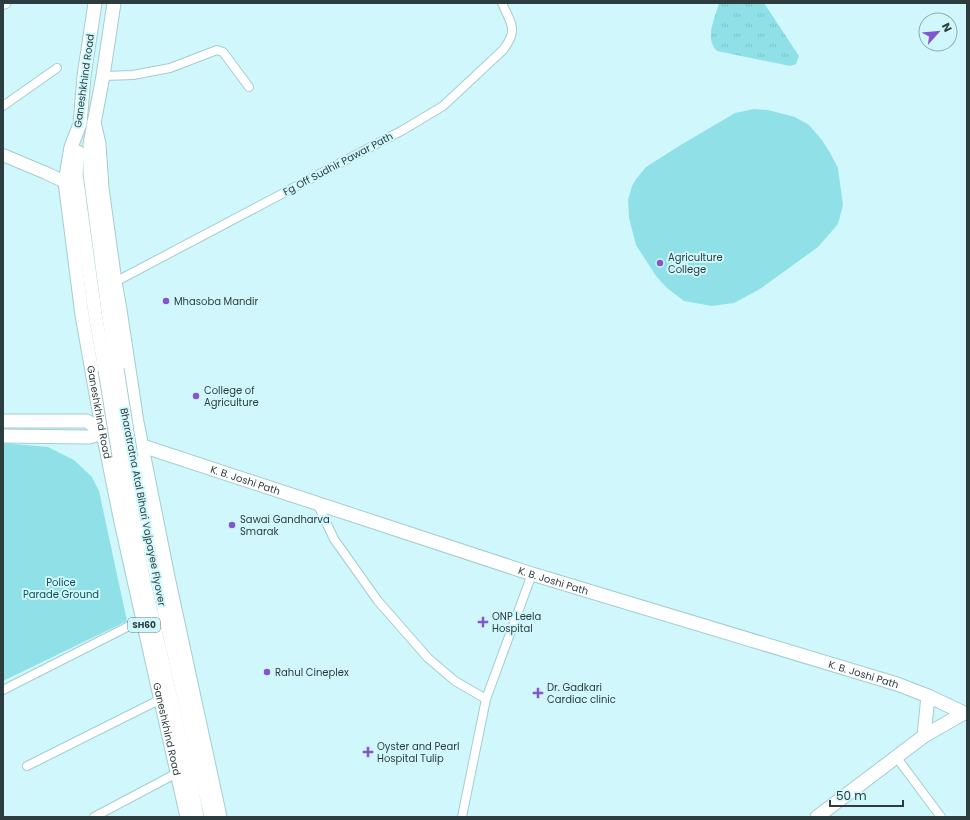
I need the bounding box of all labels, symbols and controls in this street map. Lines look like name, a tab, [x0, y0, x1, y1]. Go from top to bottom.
north arrow	[918, 12, 958, 52]
text: N	[938, 20, 956, 35]
street label: Ganeshkhind Road	[70, 33, 98, 129]
street label: Fg Off Sudhir Pawar Path	[280, 129, 396, 199]
place label: Agriculture College	[668, 250, 723, 277]
marker: Agriculture College	[655, 258, 665, 268]
place label: Mhasoba Mandir	[174, 294, 259, 309]
marker: Mhasoba Mandir	[161, 296, 171, 306]
street label: Ganeshkhind Road	[84, 364, 116, 460]
place label: College of Agriculture	[204, 383, 259, 410]
marker: College of Agriculture	[191, 391, 201, 401]
street label: Bharatratna Atal Bihari Vajpayee Flyover	[116, 407, 170, 608]
street label: K. B. Joshi Path	[209, 461, 282, 498]
place label: Sawai Gandharva Smarak	[240, 512, 330, 539]
marker: Sawai Gandharva Smarak	[227, 520, 237, 530]
street label: K. B. Joshi Path	[516, 563, 590, 598]
park label: Police Parade Ground	[23, 575, 99, 602]
place label: ONP Leela Hospital	[492, 609, 541, 636]
marker: ONP Leela Hospital	[477, 616, 489, 628]
road number: SH60	[128, 618, 160, 632]
street label: K. B. Joshi Path	[827, 656, 901, 692]
place label: Rahul Cineplex	[275, 665, 349, 680]
marker: Rahul Cineplex	[262, 667, 272, 677]
place label: Dr. Gadkari Cardiac clinic	[547, 680, 616, 707]
street label: Ganeshkhind Road	[150, 681, 185, 777]
marker: Dr. Gadkari Cardiac clinic	[532, 687, 544, 699]
place label: Oyster and Pearl Hospital Tulip	[377, 739, 459, 766]
marker: Oyster and Pearl Hospital Tulip	[362, 746, 374, 758]
scale bar	[830, 782, 903, 808]
text: 50 m	[836, 787, 867, 804]

